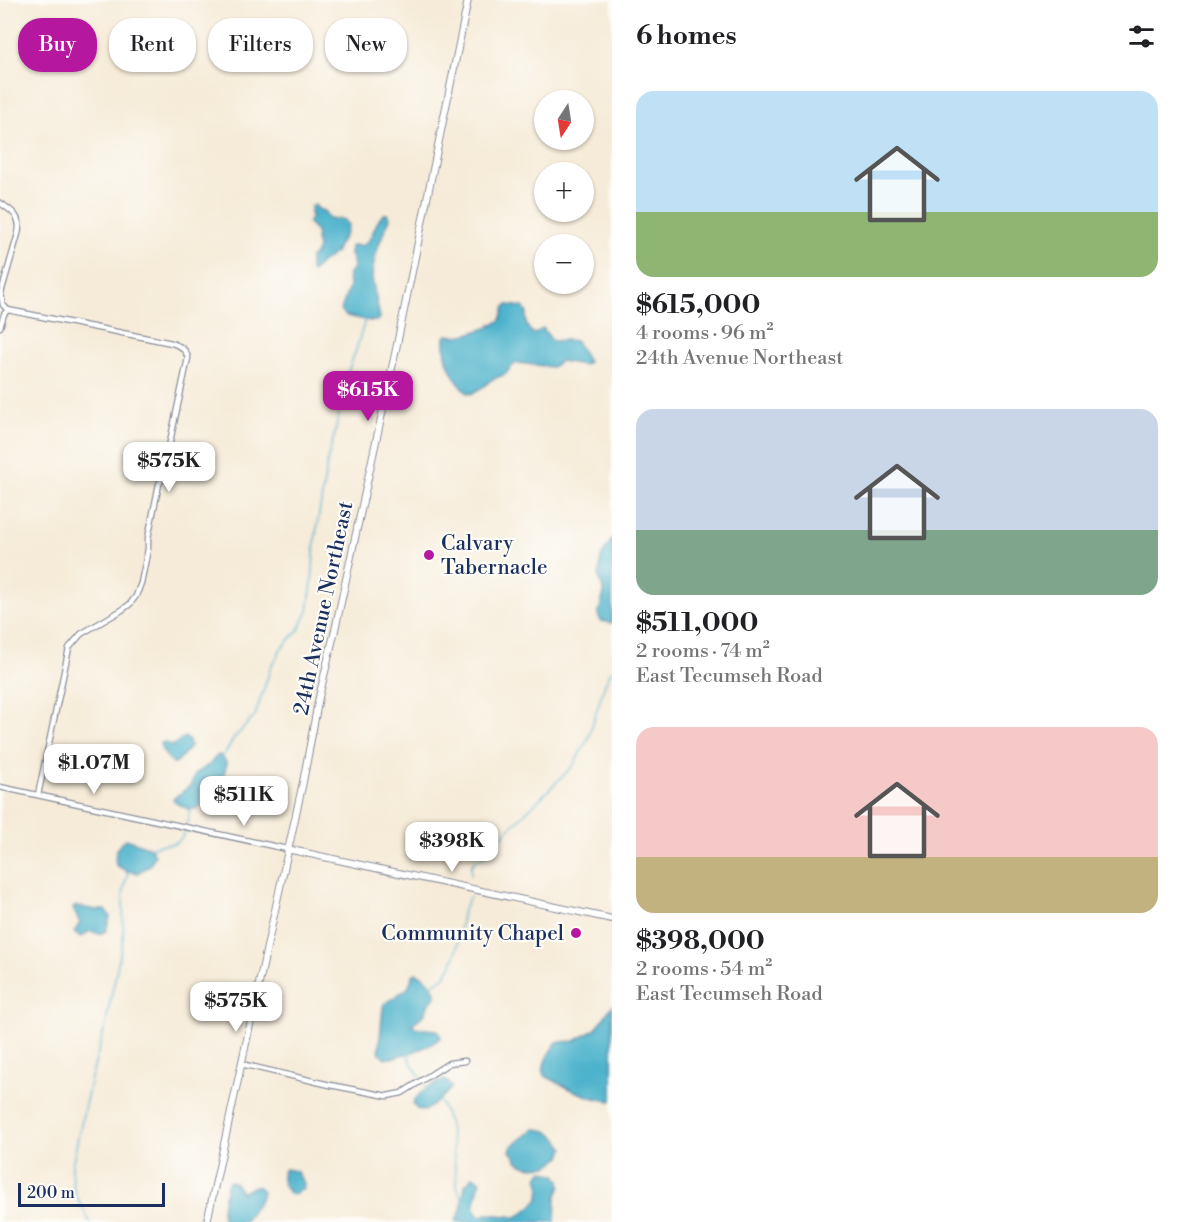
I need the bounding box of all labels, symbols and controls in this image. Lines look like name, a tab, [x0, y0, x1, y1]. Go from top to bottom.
chip: Buy	[18, 18, 97, 72]
chip: Rent	[109, 18, 196, 72]
chip: Filters	[208, 18, 313, 72]
chip: New	[325, 18, 407, 72]
text: 6 homes	[636, 20, 737, 52]
icon: filters	[1125, 20, 1158, 53]
north arrow	[534, 90, 594, 150]
map controls	[534, 90, 594, 294]
icon: home	[843, 130, 951, 238]
button: +	[534, 162, 594, 222]
button: −	[534, 234, 594, 294]
text: $615,000	[636, 289, 760, 321]
text: 4 rooms · 96 m²	[636, 321, 774, 346]
text: 24th Avenue Northeast	[636, 346, 843, 371]
pin: $615K	[326, 371, 410, 422]
text: $615K	[337, 378, 399, 403]
pin: $575K	[127, 442, 211, 493]
icon: home	[843, 448, 951, 556]
text: $575K	[137, 449, 201, 474]
street label: 24th Avenue Northeast	[289, 498, 359, 717]
place label: Calvary Tabernacle	[441, 531, 548, 581]
marker: Calvary Tabernacle	[422, 548, 436, 562]
text: $511,000	[636, 607, 758, 639]
text: 2 rooms · 74 m²	[636, 639, 770, 664]
text: East Tecumseh Road	[636, 664, 823, 689]
pin: $1.07M	[45, 744, 143, 795]
text: $1.07M	[58, 751, 130, 776]
icon: home	[843, 766, 951, 874]
pin: $511K	[202, 776, 286, 827]
text: $511K	[214, 783, 274, 808]
pin: $398K	[410, 822, 494, 873]
text: $398K	[419, 829, 485, 854]
place label: Community Chapel	[381, 921, 564, 947]
text: $398,000	[636, 925, 765, 957]
marker: Community Chapel	[569, 926, 583, 940]
text: 2 rooms · 54 m²	[636, 957, 772, 982]
pin: $575K	[194, 982, 278, 1033]
text: East Tecumseh Road	[636, 982, 823, 1007]
text: $575K	[204, 989, 268, 1014]
scale bar	[18, 1180, 165, 1208]
text: 200 m	[27, 1183, 75, 1203]

